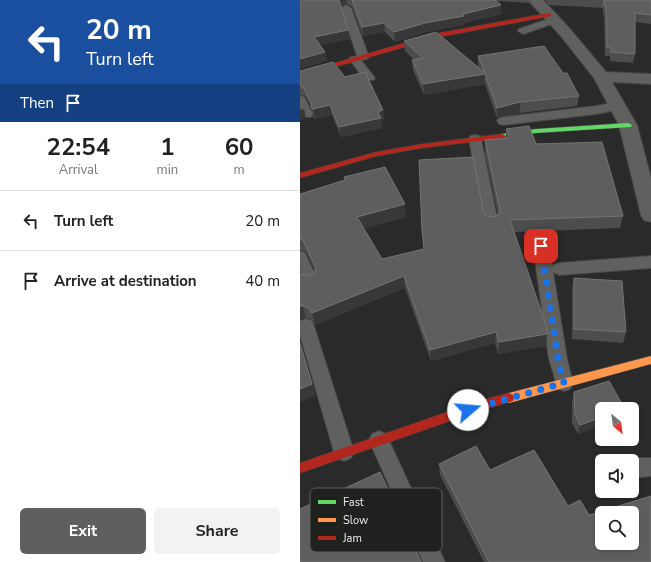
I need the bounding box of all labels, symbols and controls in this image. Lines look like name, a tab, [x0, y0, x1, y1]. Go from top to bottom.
text: 20 m	[86, 11, 152, 49]
icon: left	[20, 16, 72, 68]
text: Turn left	[86, 47, 154, 71]
icon: arrive	[62, 92, 84, 114]
text: Then	[20, 93, 54, 113]
text: 22:54	[47, 131, 110, 163]
text: 1	[160, 131, 175, 163]
text: 60	[225, 131, 253, 163]
text: Arrival	[59, 161, 98, 179]
text: min	[157, 161, 178, 179]
text: m	[233, 161, 245, 179]
icon: left	[20, 210, 42, 232]
text: Turn left	[54, 211, 113, 231]
text: 20 m	[245, 211, 280, 231]
pin	[524, 229, 558, 263]
icon: arrive	[530, 235, 552, 257]
icon: arrive	[20, 270, 42, 292]
text: Arrive at destination	[54, 271, 197, 291]
text: 40 m	[245, 271, 280, 291]
position arrow	[447, 389, 489, 431]
north arrow	[595, 402, 639, 446]
map controls	[595, 402, 639, 550]
button: sound	[595, 454, 639, 498]
legend	[310, 488, 442, 552]
text: Fast	[343, 495, 364, 510]
button: search	[595, 506, 639, 550]
button: Exit	[20, 508, 146, 554]
button: Share	[154, 508, 280, 554]
text: Slow	[343, 513, 368, 528]
text: Jam	[342, 531, 362, 546]

